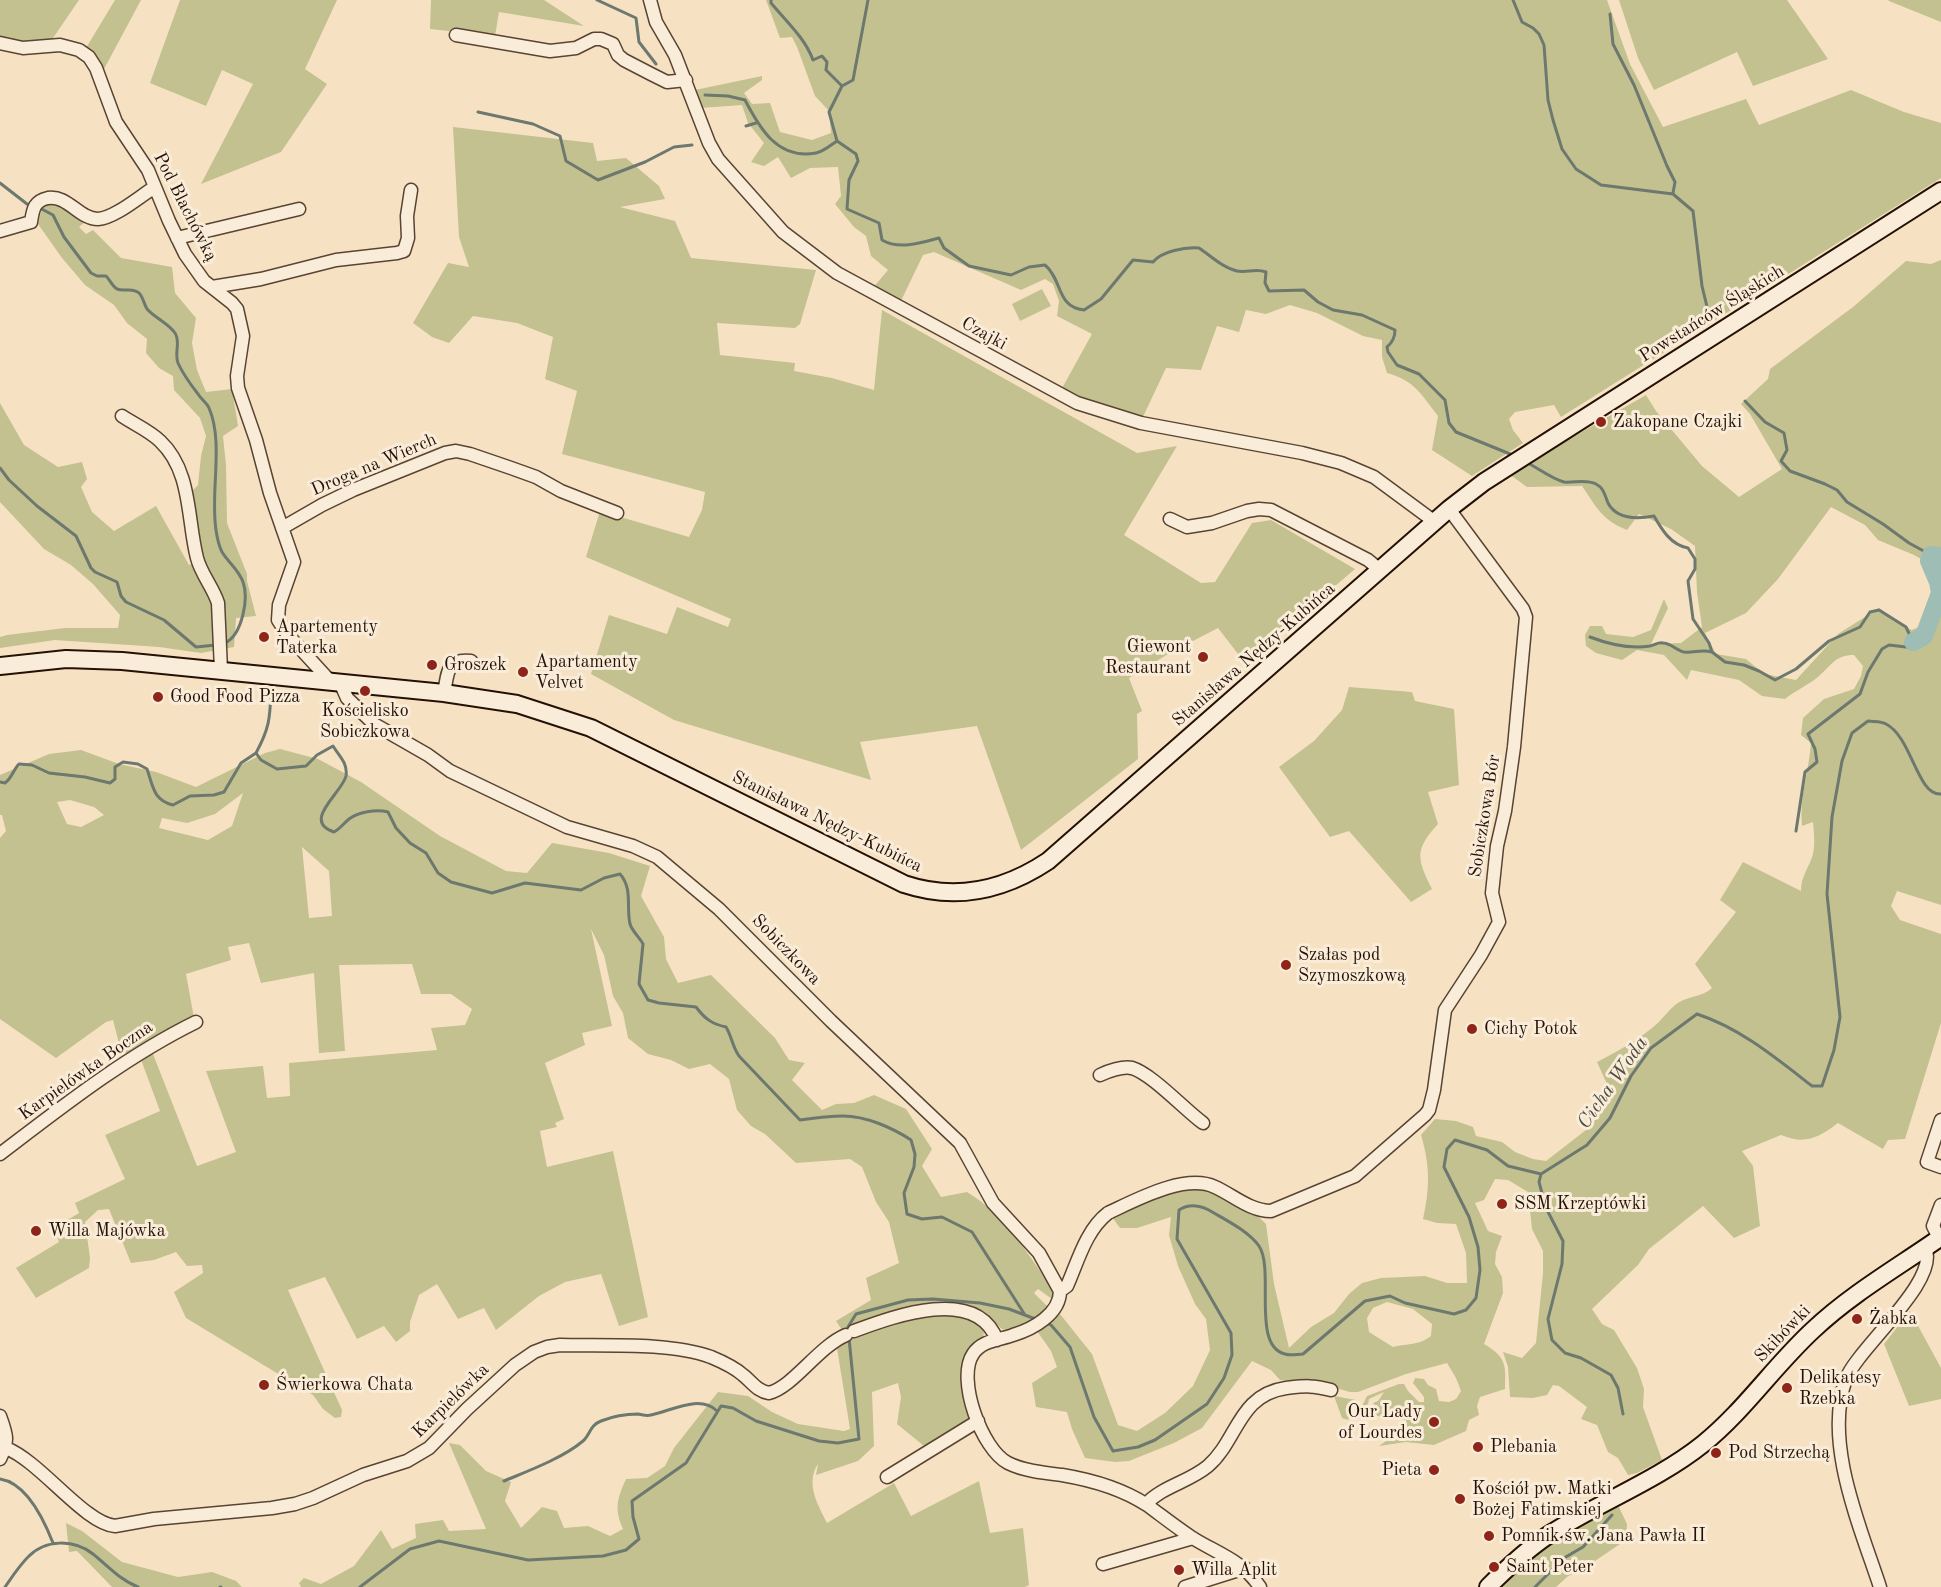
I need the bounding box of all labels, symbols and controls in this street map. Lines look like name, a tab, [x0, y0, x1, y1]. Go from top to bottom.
street label: Pod Blachówką	[148, 149, 222, 265]
street label: Powstańców Śląskich	[1636, 261, 1788, 367]
street label: Czajki	[957, 313, 1011, 355]
place label: Zakopane Czajki	[1613, 411, 1742, 433]
marker: Zakopane Czajki	[1594, 415, 1608, 429]
street label: Droga na Wierch	[308, 429, 440, 501]
street label: Stanisława Nędzy-Kubińca	[1168, 578, 1340, 732]
place label: Apartementy Taterka	[276, 616, 378, 658]
marker: Apartementy Taterka	[257, 630, 271, 644]
place label: Giewont Restaurant	[1105, 636, 1191, 678]
marker: Giewont Restaurant	[1196, 650, 1210, 664]
place label: Apartamenty Velvet	[535, 651, 638, 694]
place label: Groszek	[444, 654, 507, 676]
marker: Groszek	[425, 658, 439, 672]
marker: Apartamenty Velvet	[516, 665, 530, 679]
marker: Kościelisko Sobiczkowa	[358, 684, 372, 698]
place label: Good Food Pizza	[170, 686, 300, 708]
marker: Good Food Pizza	[151, 690, 165, 704]
place label: Kościelisko Sobiczkowa	[320, 700, 410, 742]
street label: Sobiczkowa Bór	[1465, 753, 1505, 879]
street label: Stanisława Nędzy-Kubińca	[728, 767, 926, 877]
street label: Sobiczkowa	[747, 910, 825, 990]
place label: Szałas pod Szymoszkową	[1298, 944, 1406, 986]
marker: Szałas pod Szymoszkową	[1279, 958, 1293, 972]
street label: Karpielówka Boczna	[15, 1017, 157, 1125]
place label: Cichy Potok	[1484, 1018, 1578, 1040]
marker: Cichy Potok	[1465, 1022, 1479, 1036]
water label: Cicha Woda	[1572, 1032, 1654, 1134]
place label: SSM Krzeptówki	[1514, 1193, 1646, 1215]
marker: SSM Krzeptówki	[1495, 1197, 1509, 1211]
place label: Willa Majówka	[48, 1220, 166, 1242]
marker: Willa Majówka	[29, 1224, 43, 1238]
street label: Skibówki	[1750, 1301, 1816, 1367]
place label: Żabka	[1869, 1308, 1917, 1330]
marker: Żabka	[1850, 1312, 1864, 1326]
street label: Karpielówka	[408, 1359, 494, 1443]
place label: Delikatesy Rzebka	[1799, 1367, 1881, 1410]
place label: Świerkowa Chata	[276, 1374, 413, 1396]
marker: Świerkowa Chata	[257, 1378, 271, 1392]
marker: Delikatesy Rzebka	[1780, 1381, 1794, 1395]
place label: Our Lady of Lourdes	[1339, 1401, 1422, 1444]
marker: Our Lady of Lourdes	[1427, 1415, 1441, 1429]
place label: Plebania	[1490, 1436, 1557, 1458]
marker: Plebania	[1471, 1440, 1485, 1454]
place label: Pod Strzechą	[1728, 1442, 1830, 1464]
marker: Pod Strzechą	[1709, 1446, 1723, 1460]
place label: Pieta	[1381, 1459, 1422, 1481]
marker: Pieta	[1427, 1463, 1441, 1477]
place label: Kościół pw. Matki Bożej Fatimskiej	[1472, 1478, 1612, 1520]
marker: Kościół pw. Matki Bożej Fatimskiej	[1453, 1492, 1467, 1506]
place label: Pomnik św. Jana Pawła II	[1501, 1525, 1706, 1547]
marker: Pomnik św. Jana Pawła II	[1482, 1529, 1496, 1543]
place label: Saint Peter	[1506, 1556, 1594, 1578]
place label: Willa Aplit	[1191, 1559, 1277, 1581]
marker: Saint Peter	[1487, 1560, 1501, 1574]
marker: Willa Aplit	[1172, 1563, 1186, 1577]

